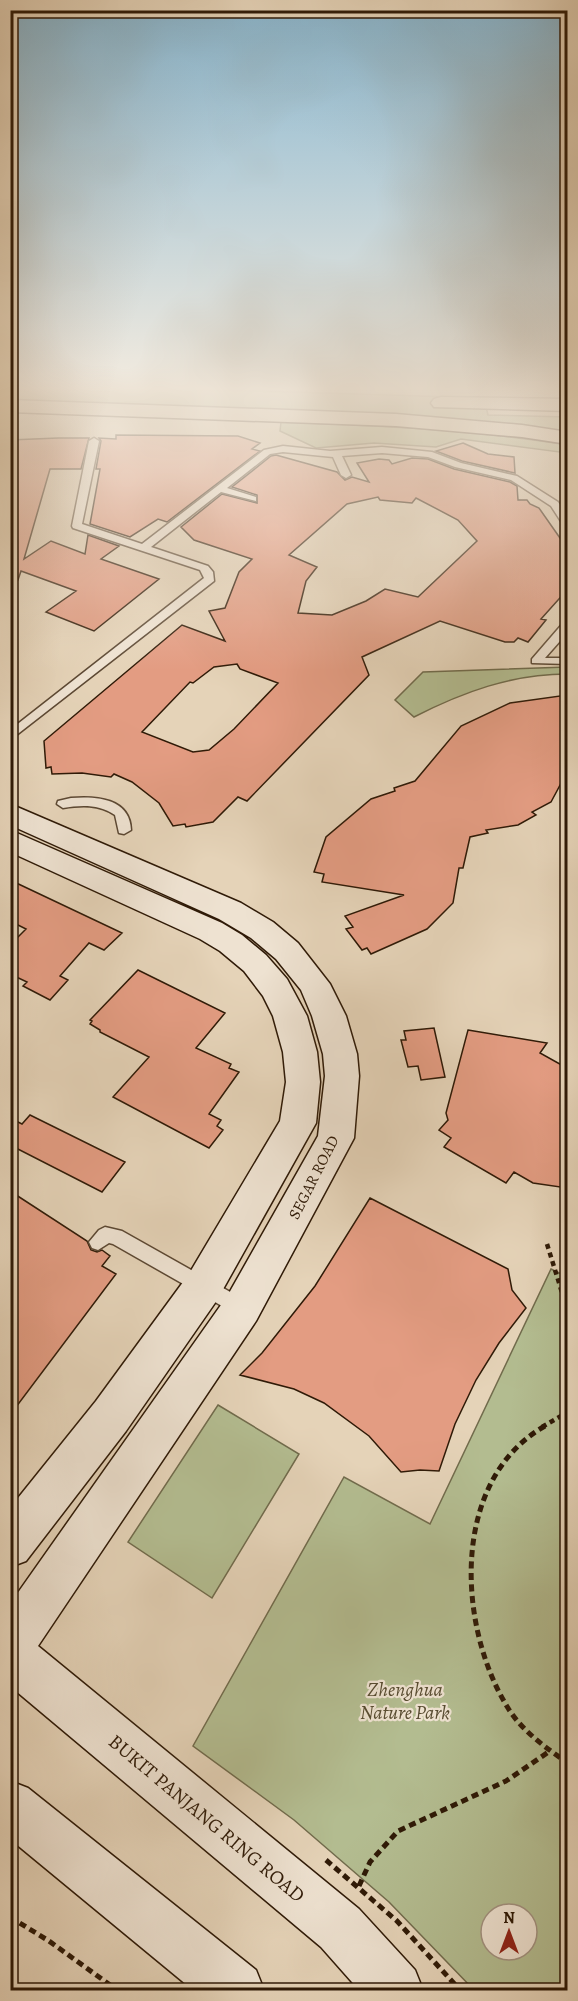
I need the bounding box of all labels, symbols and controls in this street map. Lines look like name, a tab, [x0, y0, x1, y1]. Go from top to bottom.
street label: SEGAR ROAD	[283, 1132, 345, 1223]
park label: Zhenghua Nature Park	[360, 1676, 450, 1726]
street label: BUKIT PANJANG RING ROAD	[103, 1728, 311, 1909]
north arrow	[479, 1902, 539, 1962]
text: N	[503, 1907, 515, 1929]

